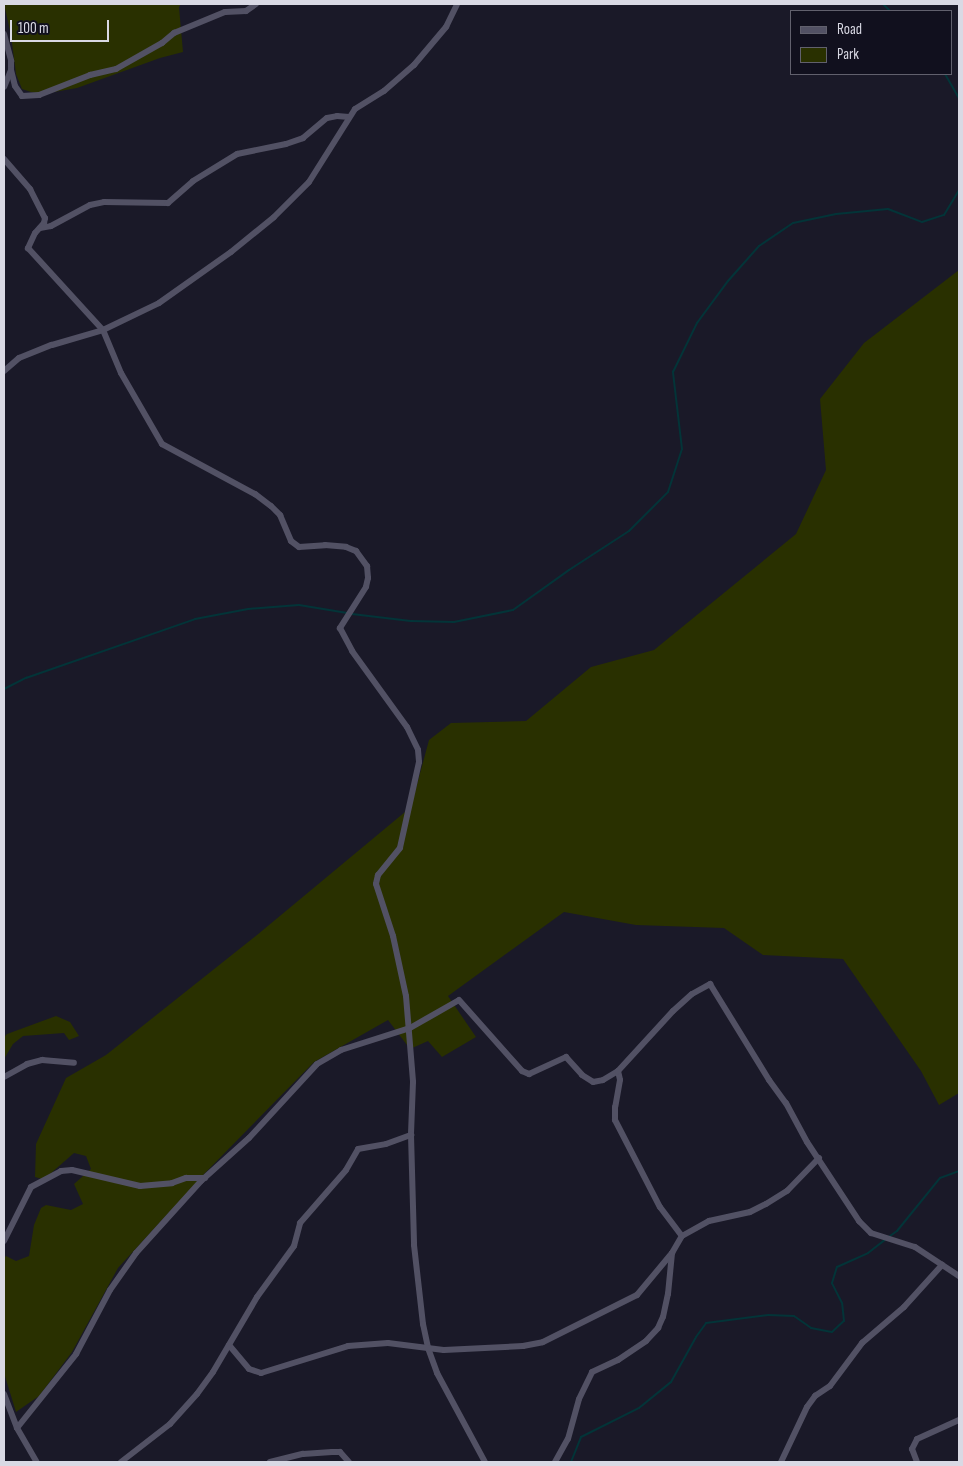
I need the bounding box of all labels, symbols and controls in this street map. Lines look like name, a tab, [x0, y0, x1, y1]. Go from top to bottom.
scale bar	[12, 10, 111, 42]
legend	[790, 10, 953, 75]
text: 100 m	[18, 19, 49, 38]
text: Road	[837, 20, 862, 39]
text: Park	[837, 45, 859, 64]

